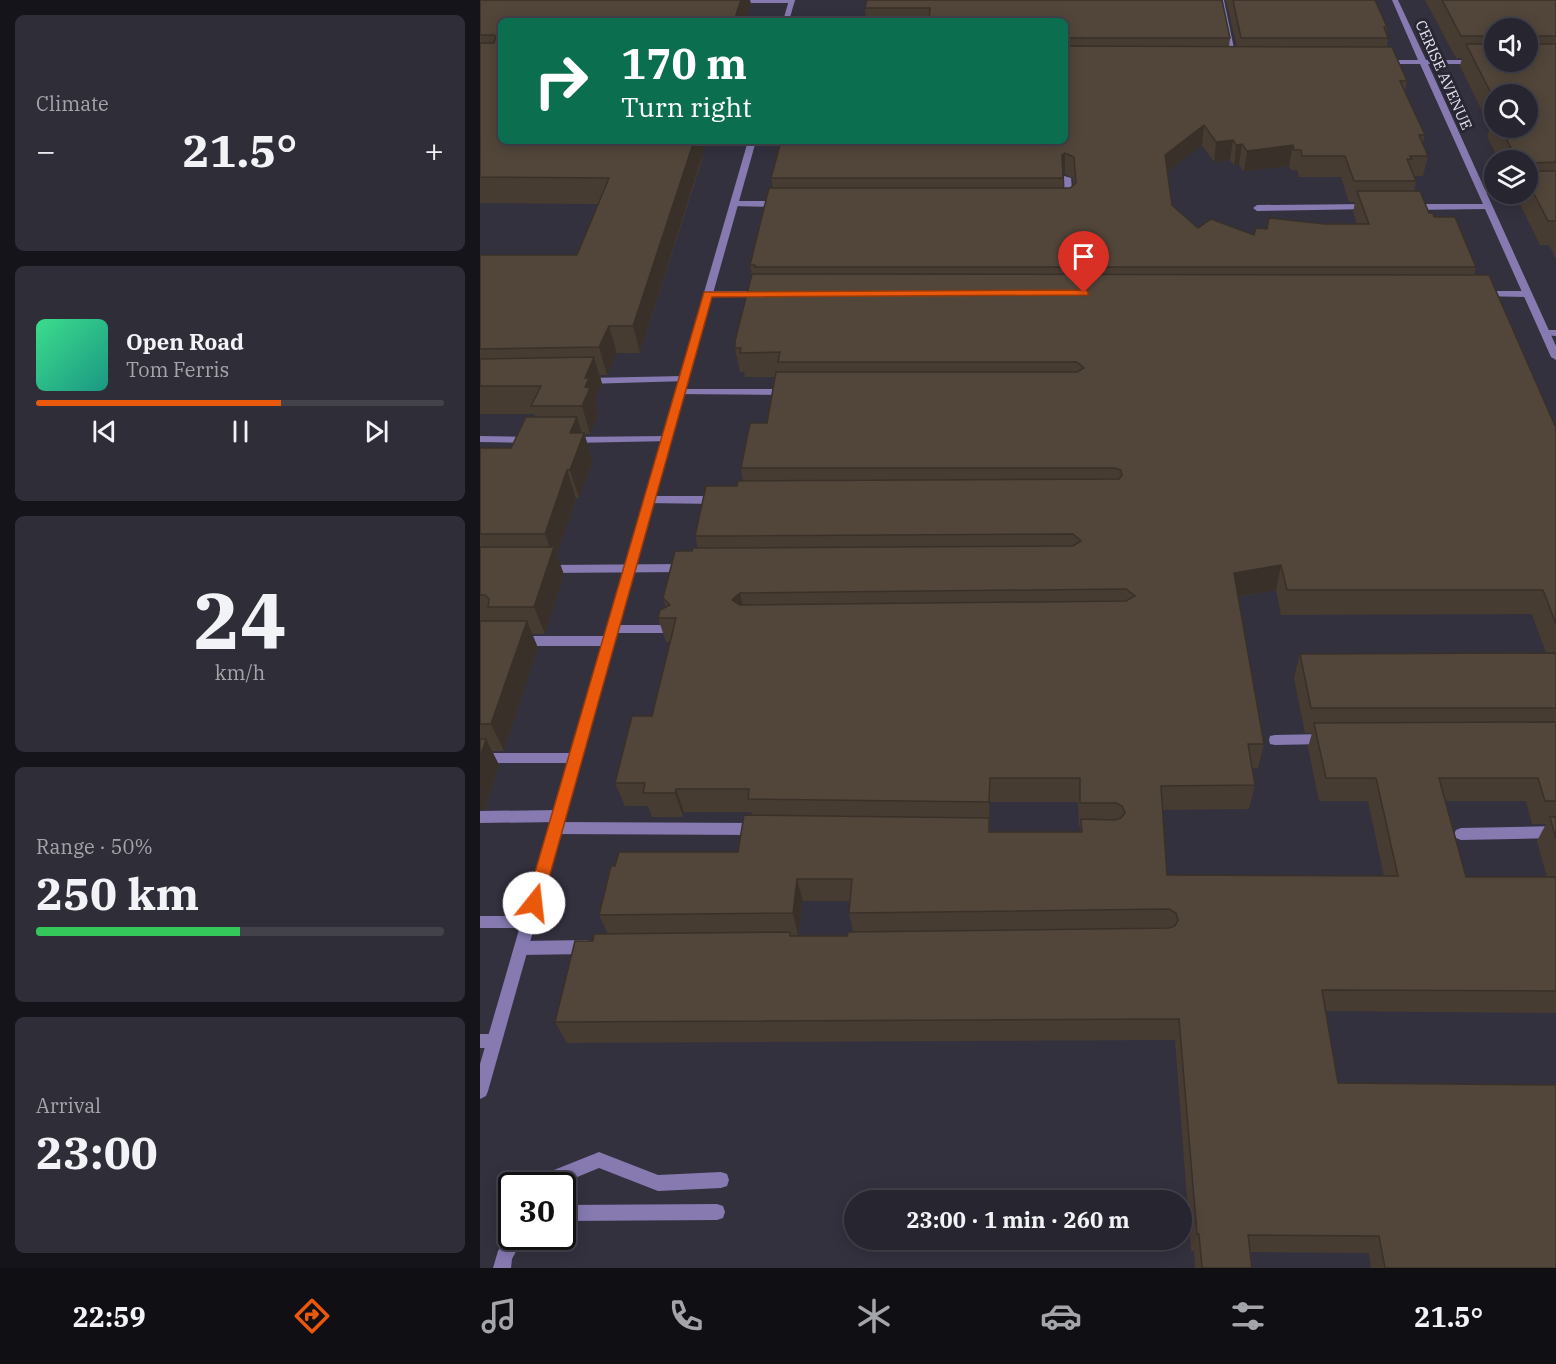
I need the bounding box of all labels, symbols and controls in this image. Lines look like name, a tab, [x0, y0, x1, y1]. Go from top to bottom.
street label: CERISE AVENUE	[1411, 17, 1477, 133]
map controls	[1484, 18, 1538, 204]
button: sound	[1484, 18, 1538, 72]
text: 170 m	[621, 36, 747, 91]
icon: right	[522, 42, 600, 120]
button: search	[1484, 84, 1538, 138]
text: Turn right	[621, 89, 752, 124]
text: Climate	[36, 90, 109, 117]
text: 21.5°	[183, 121, 297, 179]
text: −	[36, 129, 56, 172]
text: +	[424, 129, 444, 172]
button: layers	[1484, 150, 1538, 204]
pin	[1058, 231, 1109, 293]
icon: arrive	[1067, 240, 1100, 273]
text: Open Road	[126, 327, 244, 356]
text: Tom Ferris	[126, 356, 229, 383]
icon: previous	[88, 415, 121, 448]
icon: pause	[224, 415, 257, 448]
icon: next	[360, 415, 393, 448]
text: 24	[193, 569, 287, 670]
text: km/h	[215, 659, 265, 686]
text: Range · 50%	[36, 833, 153, 860]
text: 250 km	[36, 864, 199, 922]
position arrow	[502, 871, 566, 935]
text: Arrival	[36, 1092, 101, 1119]
text: 23:00	[36, 1123, 158, 1181]
speed limit sign: 30	[498, 1172, 576, 1250]
text: 23:00 · 1 min · 260 m	[906, 1205, 1130, 1234]
icon: directions	[291, 1295, 333, 1337]
icon: music	[478, 1295, 520, 1337]
icon: phone	[665, 1295, 707, 1337]
icon: climate	[853, 1295, 895, 1337]
icon: car	[1040, 1295, 1082, 1337]
icon: filters	[1227, 1295, 1269, 1337]
text: 22:59	[73, 1299, 146, 1334]
text: 21.5°	[1414, 1299, 1483, 1334]

